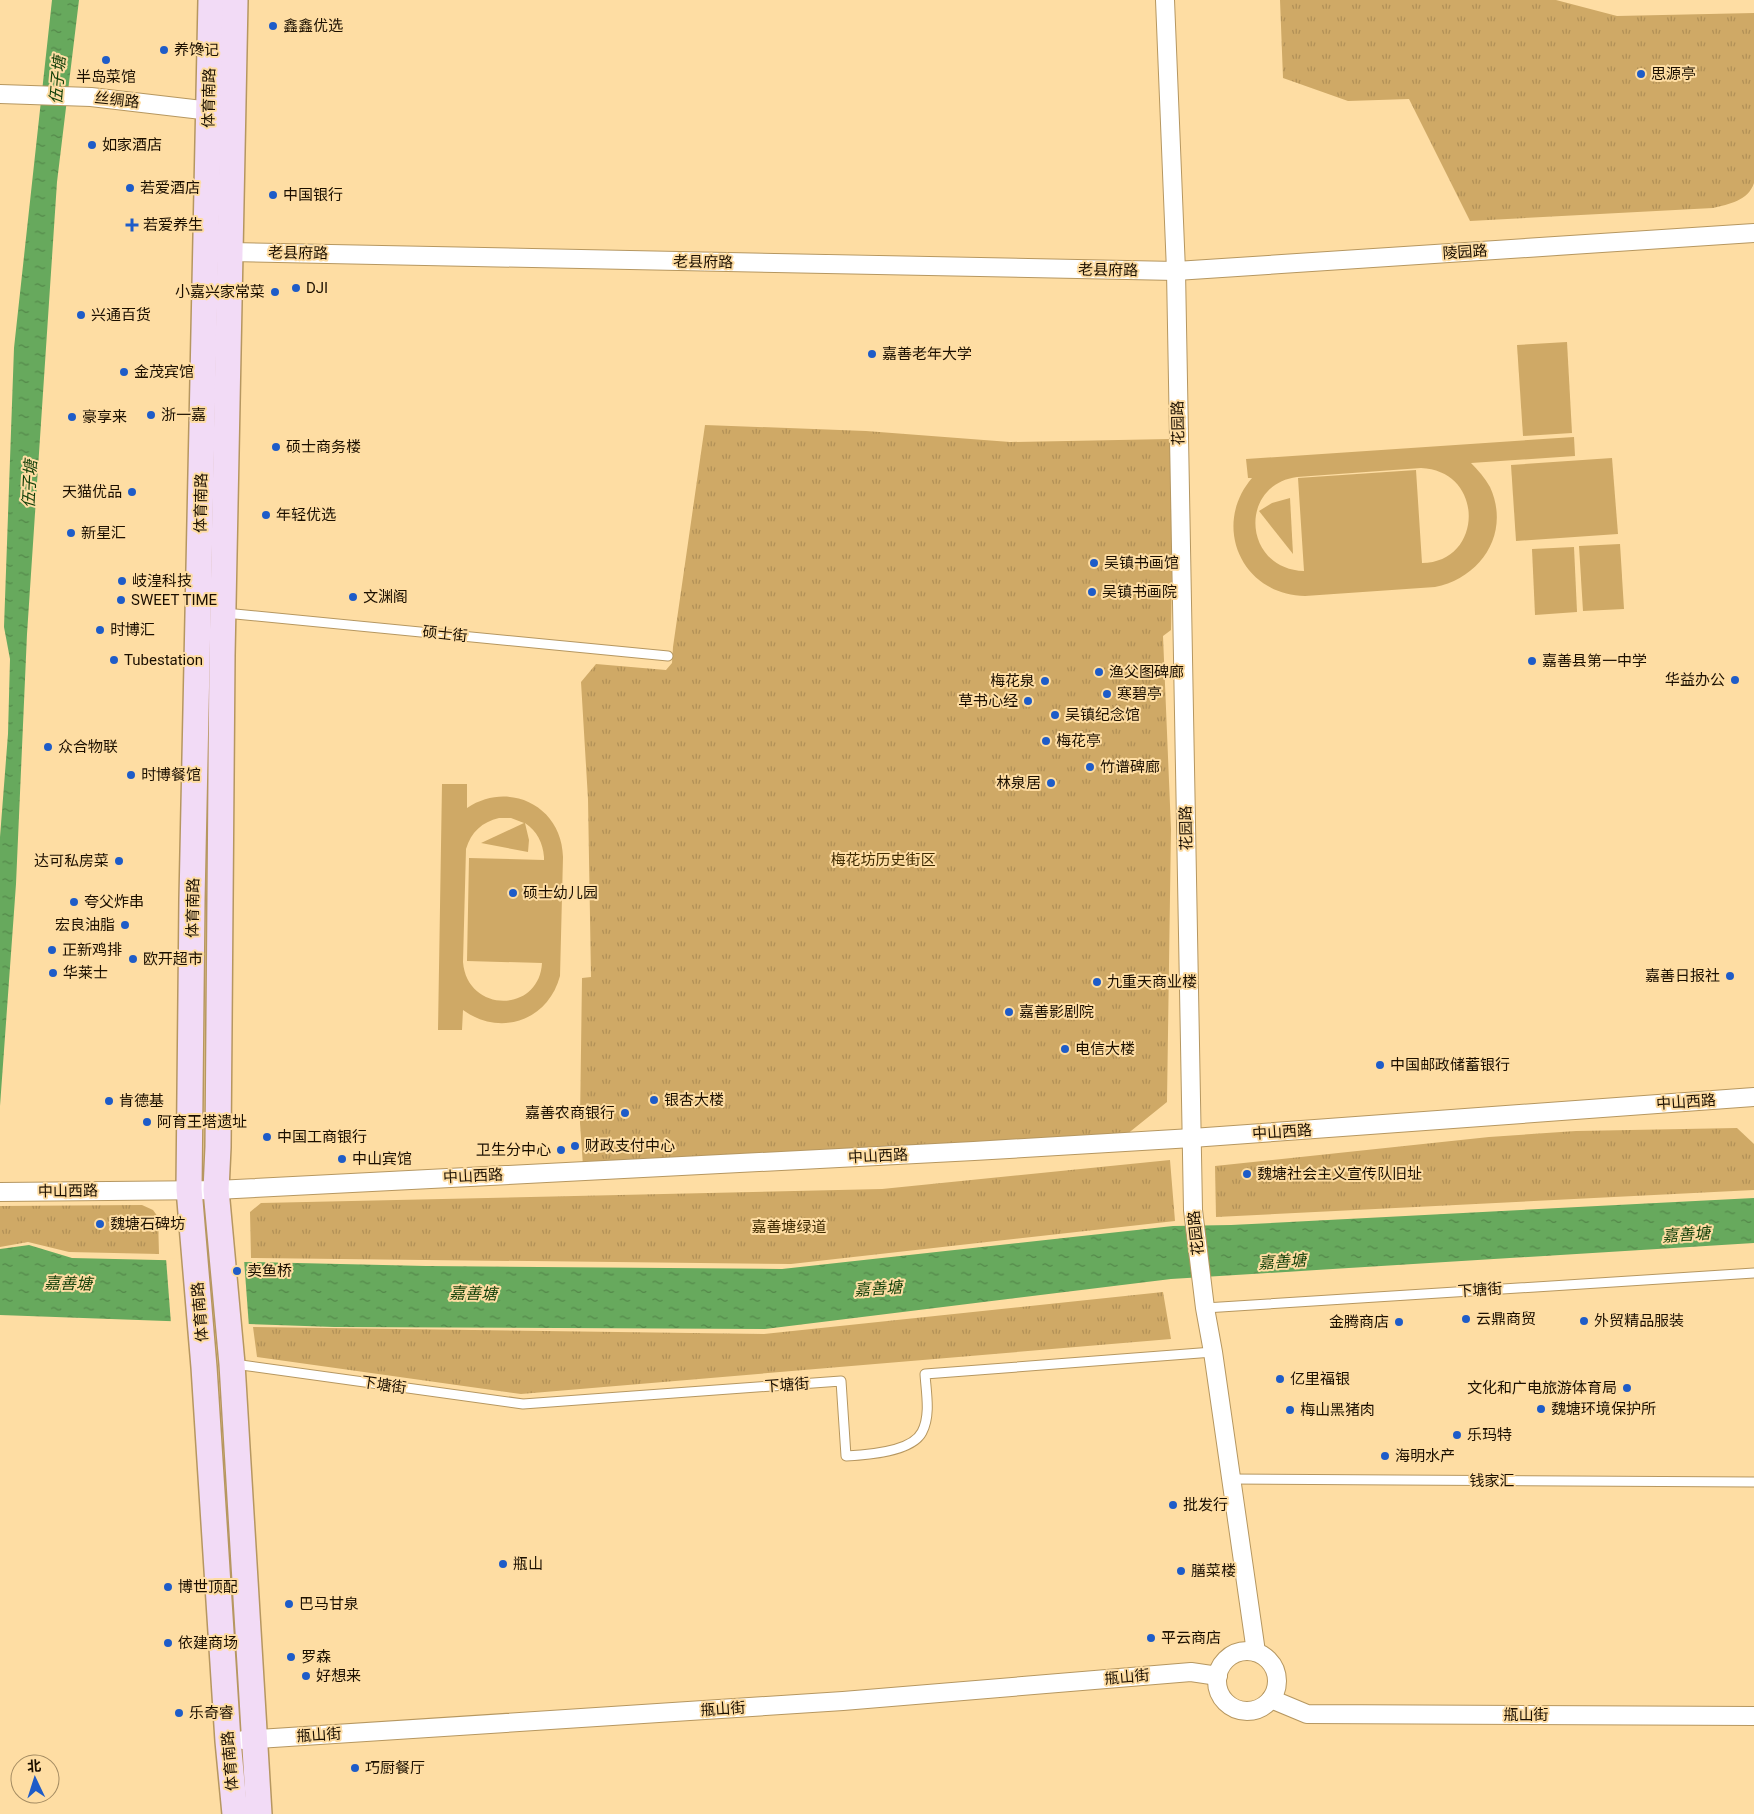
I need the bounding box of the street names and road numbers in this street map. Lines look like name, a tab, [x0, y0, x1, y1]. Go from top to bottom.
street label: 体育南路	[199, 68, 219, 128]
street label: 丝绸路	[94, 89, 140, 111]
street label: 陵园路	[1442, 241, 1488, 263]
street label: 老县府路	[268, 243, 328, 263]
street label: 老县府路	[673, 252, 733, 272]
street label: 老县府路	[1078, 260, 1138, 280]
street label: 花园路	[1169, 400, 1187, 446]
street label: 体育南路	[191, 473, 211, 533]
street label: 硕士街	[422, 623, 468, 645]
street label: 花园路	[1177, 805, 1195, 851]
street label: 体育南路	[183, 878, 203, 938]
street label: 中山西路	[1655, 1091, 1717, 1113]
street label: 中山西路	[1251, 1121, 1313, 1143]
street label: 中山西路	[848, 1145, 908, 1167]
street label: 中山西路	[443, 1165, 503, 1187]
street label: 中山西路	[38, 1181, 98, 1201]
street label: 花园路	[1185, 1210, 1207, 1256]
street label: 下塘街	[1457, 1279, 1503, 1301]
street label: 体育南路	[188, 1281, 212, 1343]
street label: 下塘街	[360, 1373, 408, 1397]
street label: 下塘街	[764, 1374, 810, 1396]
street label: 钱家汇	[1469, 1472, 1515, 1490]
street label: 甁山街	[1104, 1666, 1150, 1688]
street label: 甁山街	[700, 1698, 746, 1720]
street label: 甁山街	[1503, 1706, 1549, 1724]
street label: 甁山街	[296, 1724, 342, 1746]
street label: 体育南路	[218, 1730, 242, 1792]

